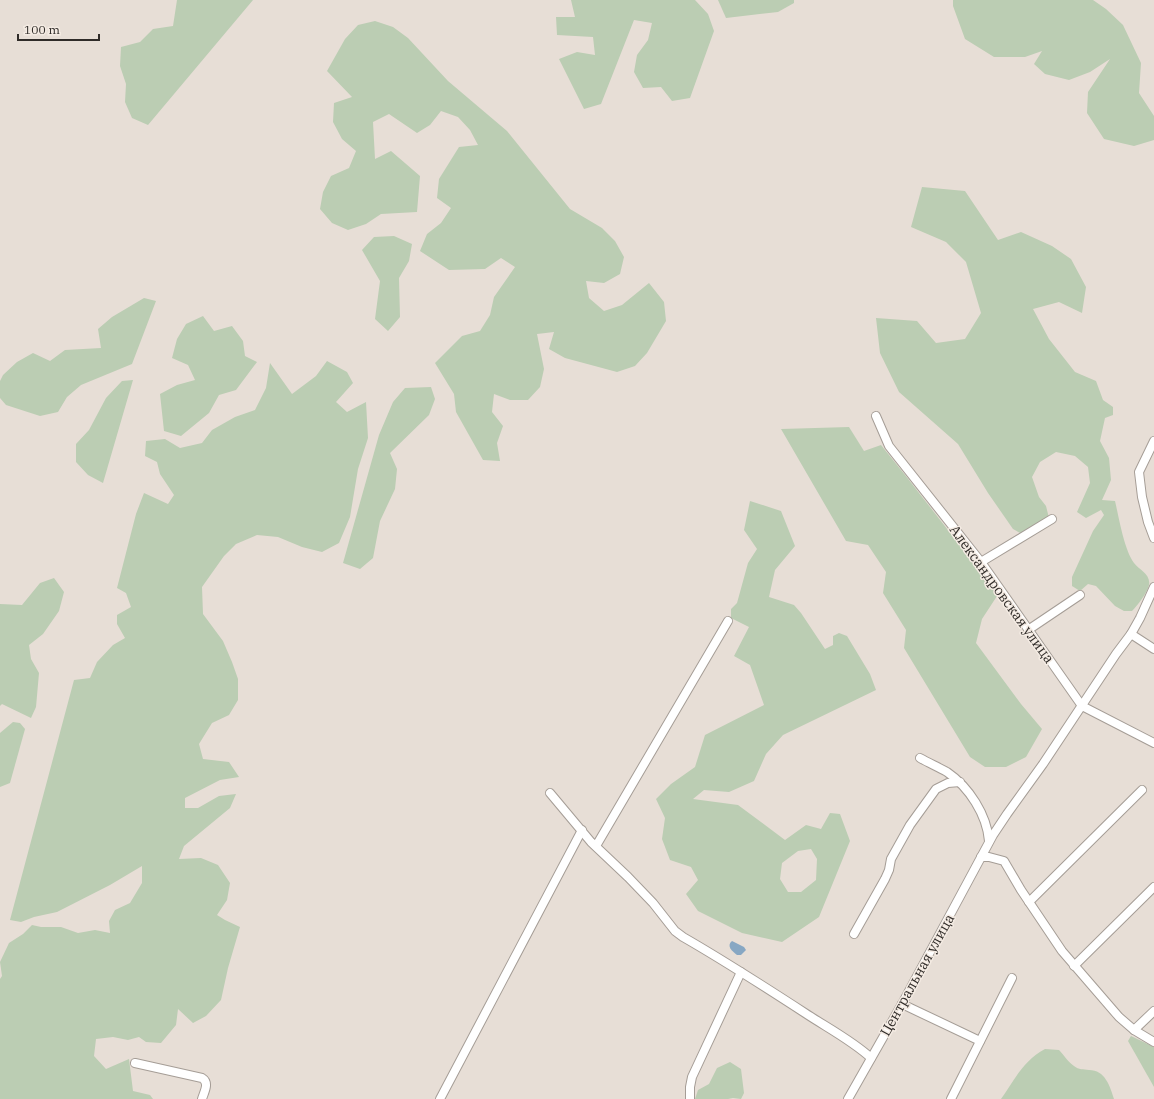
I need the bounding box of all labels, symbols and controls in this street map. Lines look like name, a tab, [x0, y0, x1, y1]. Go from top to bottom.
scale bar	[18, 16, 99, 42]
text: 100 m	[24, 22, 60, 37]
street label: Александровская улица	[946, 521, 1058, 667]
street label: Центральная улица	[876, 910, 958, 1039]

